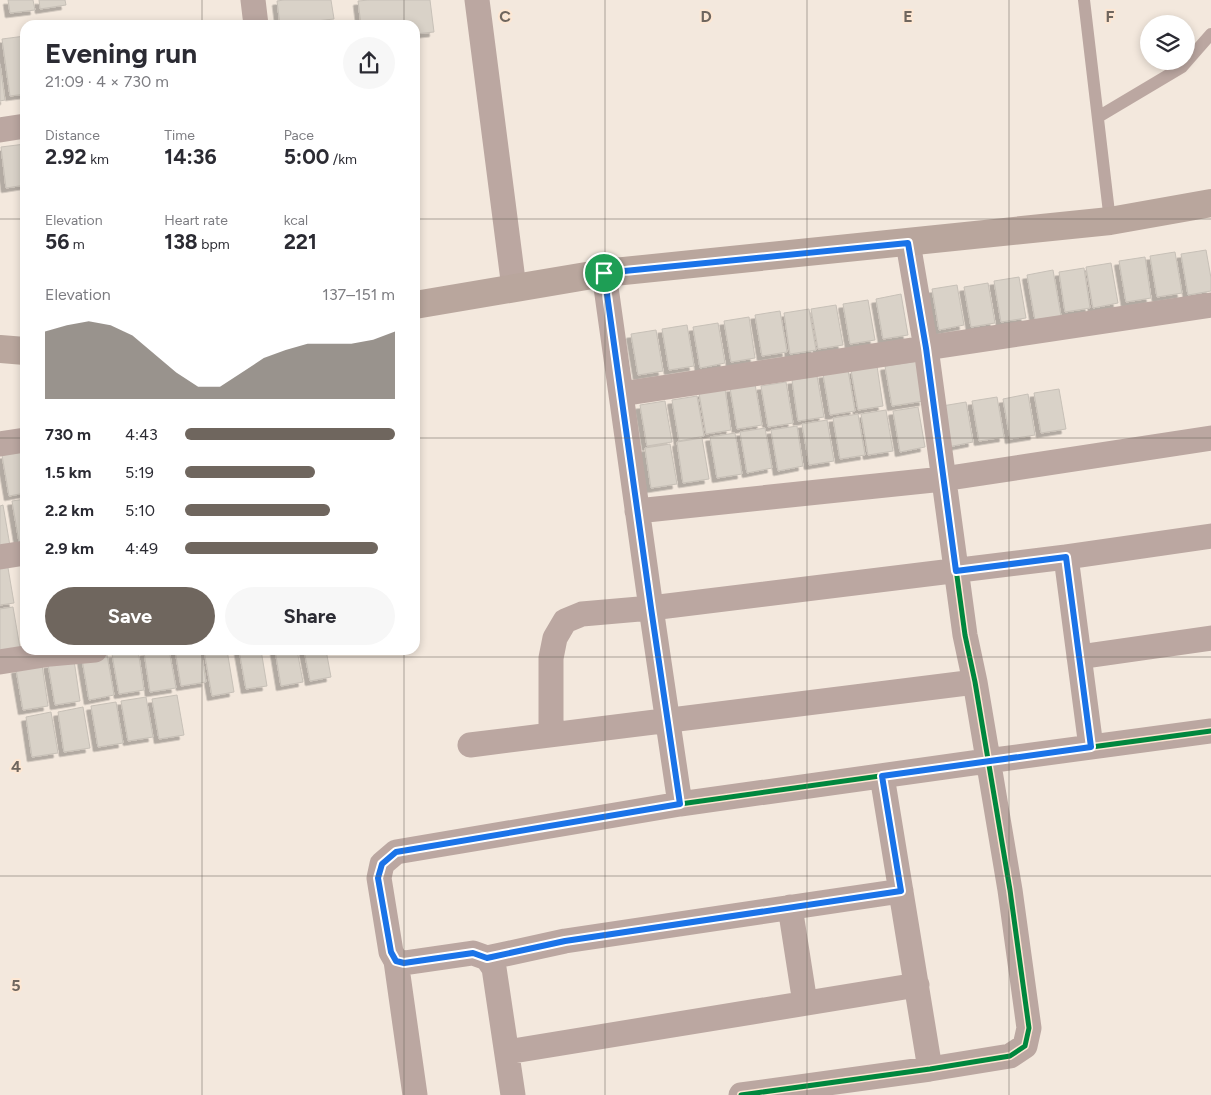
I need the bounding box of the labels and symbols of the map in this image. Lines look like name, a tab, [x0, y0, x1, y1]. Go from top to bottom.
text: C	[499, 7, 511, 26]
text: D	[700, 7, 712, 26]
text: E	[903, 7, 913, 26]
text: F	[1106, 7, 1115, 26]
pin	[583, 252, 625, 294]
text: 4	[11, 757, 21, 776]
text: 5	[11, 976, 21, 995]

